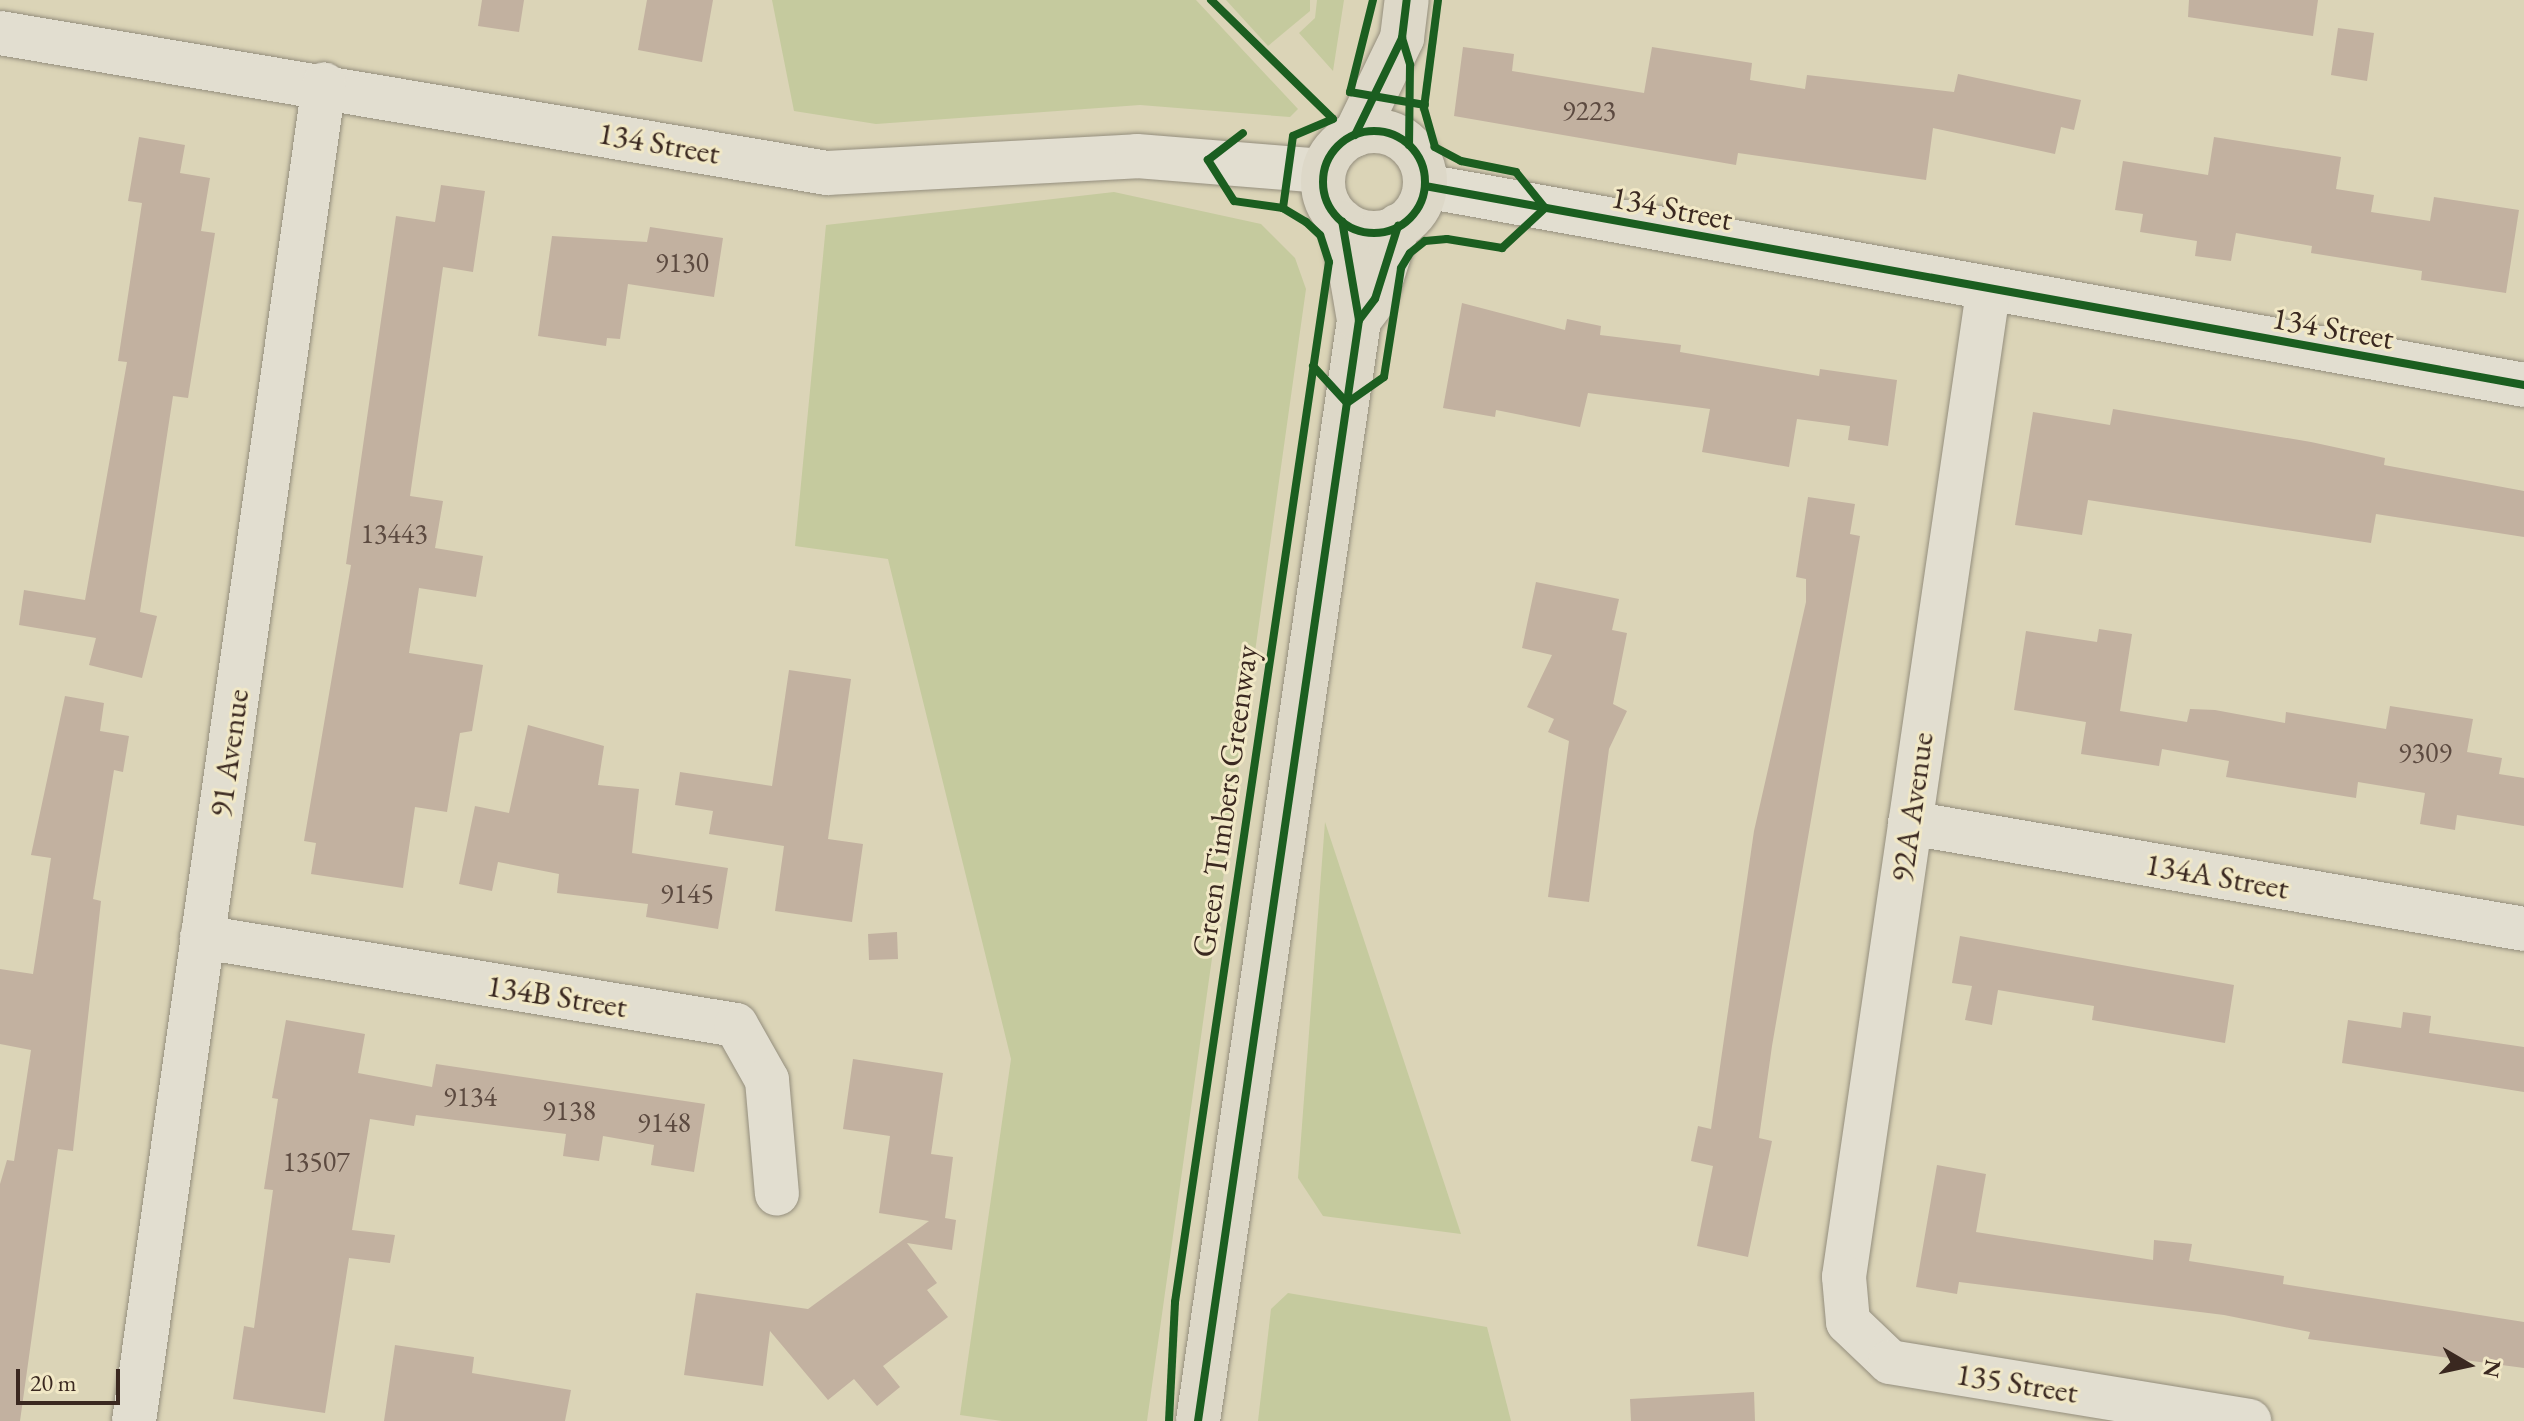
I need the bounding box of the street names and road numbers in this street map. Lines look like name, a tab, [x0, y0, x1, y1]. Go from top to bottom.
street label: 134 Street	[595, 113, 723, 173]
street label: 134 Street	[1608, 177, 1736, 239]
street label: 134 Street	[2269, 298, 2397, 358]
street label: Green Timbers Greenway	[1184, 642, 1266, 960]
street label: 91 Avenue	[201, 686, 257, 820]
street label: 92A Avenue	[1882, 730, 1942, 884]
street label: 134A Street	[2142, 845, 2292, 907]
street label: 134B Street	[484, 966, 630, 1026]
street label: 135 Street	[1953, 1354, 2081, 1412]

